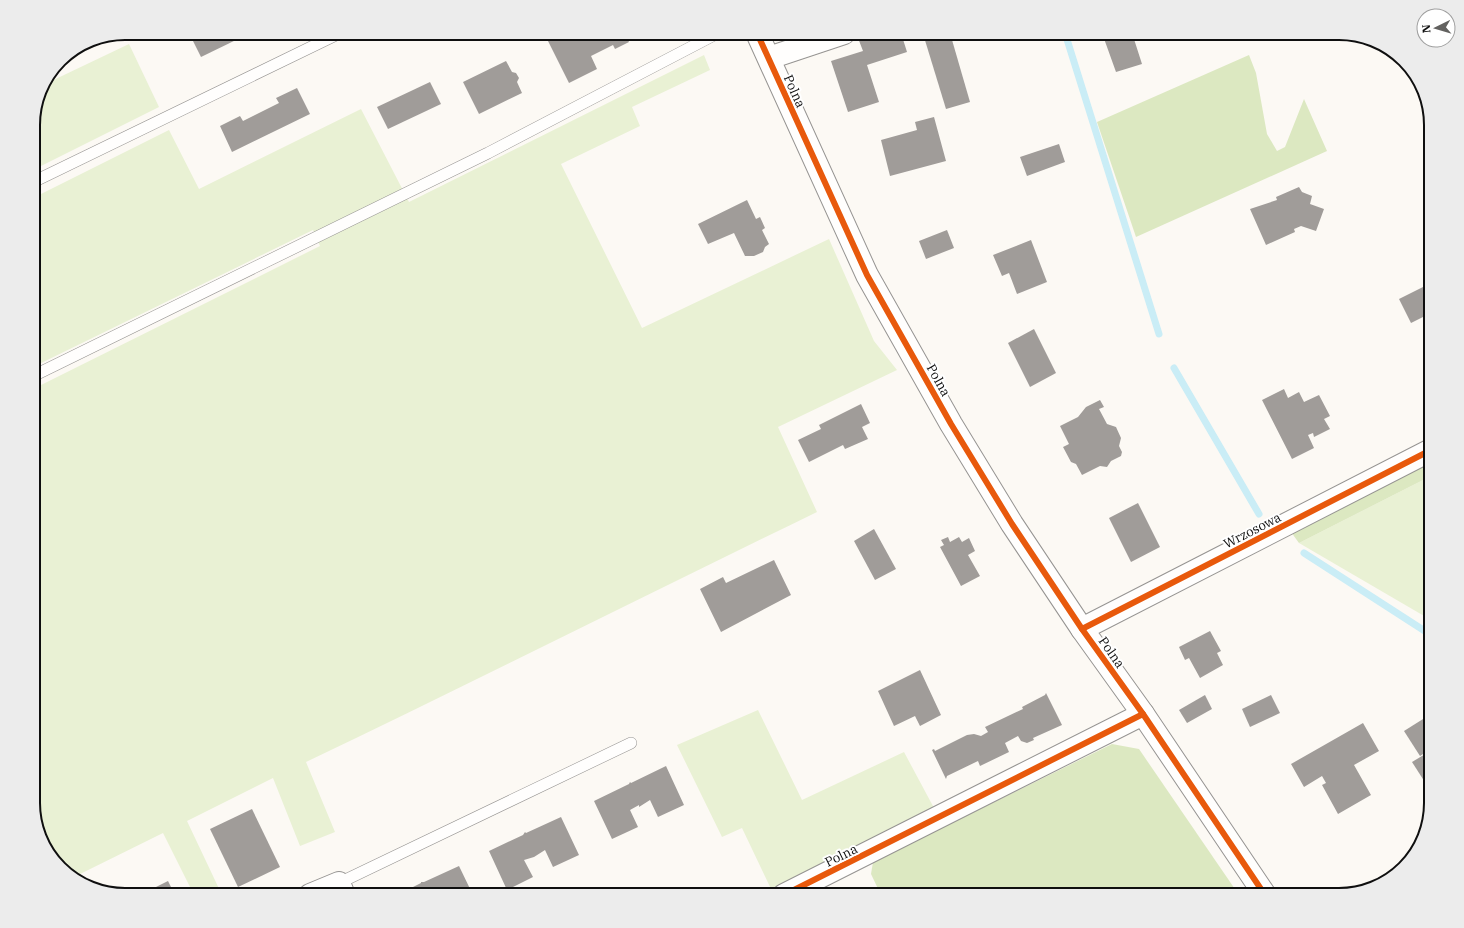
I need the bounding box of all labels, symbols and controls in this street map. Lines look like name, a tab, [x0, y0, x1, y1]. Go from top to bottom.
north arrow	[1416, 8, 1456, 48]
text: N	[1419, 24, 1433, 34]
street label: Polna	[780, 72, 809, 110]
street label: Polna	[923, 361, 954, 399]
street label: Wrzosowa	[1221, 509, 1284, 552]
street label: Polna	[1095, 633, 1128, 671]
street label: Polna	[822, 840, 860, 871]

